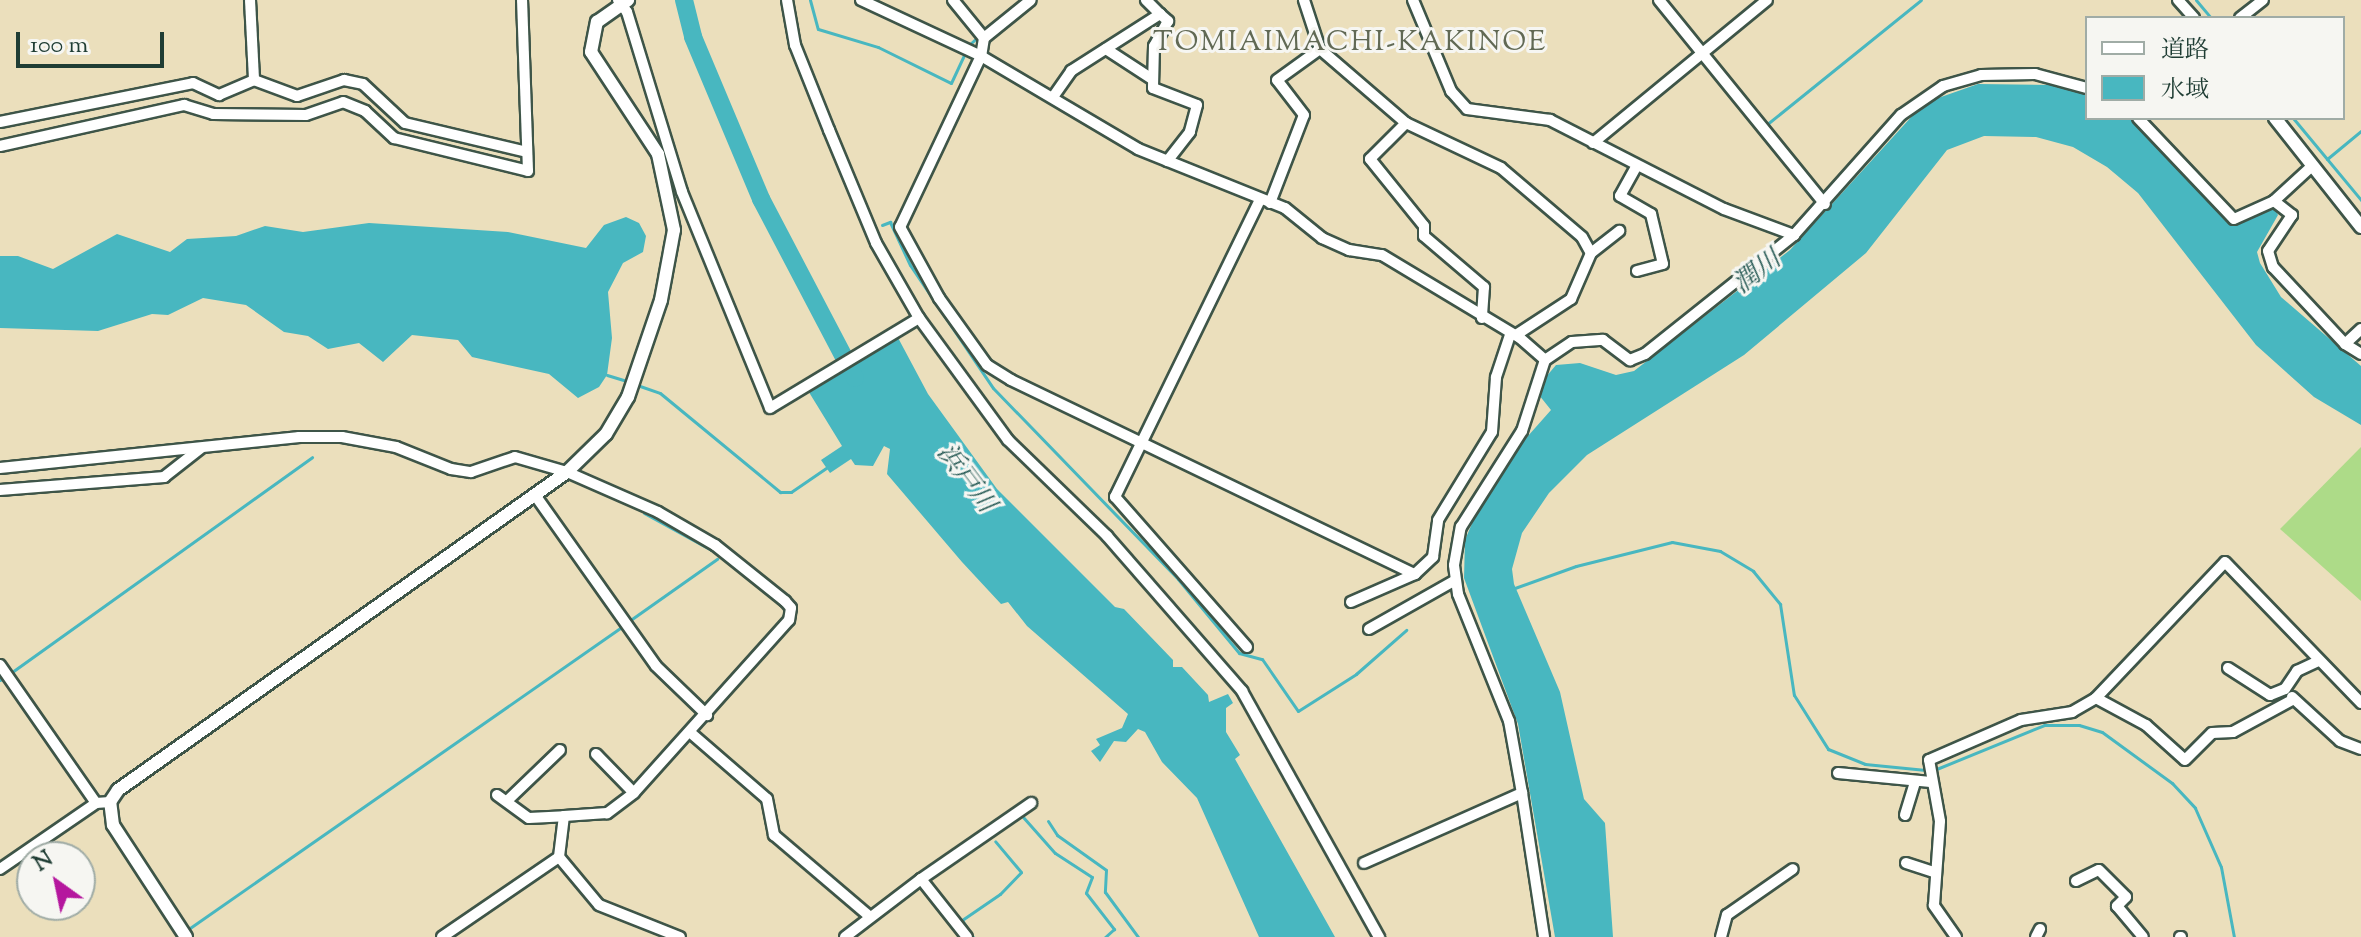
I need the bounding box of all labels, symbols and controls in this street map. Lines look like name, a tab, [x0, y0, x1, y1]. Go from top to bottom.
scale bar	[20, 16, 168, 66]
legend	[2085, 16, 2345, 120]
district label: TOMIAIMACHI-KAKINOE	[1153, 26, 1547, 60]
text: 100 m	[30, 29, 88, 63]
text: 道路	[2161, 34, 2209, 68]
text: 水域	[2161, 74, 2209, 108]
water label: 潤川	[1728, 245, 1788, 301]
water label: 浜戸川	[929, 438, 1001, 520]
north arrow	[16, 841, 96, 921]
text: N	[28, 844, 60, 881]

